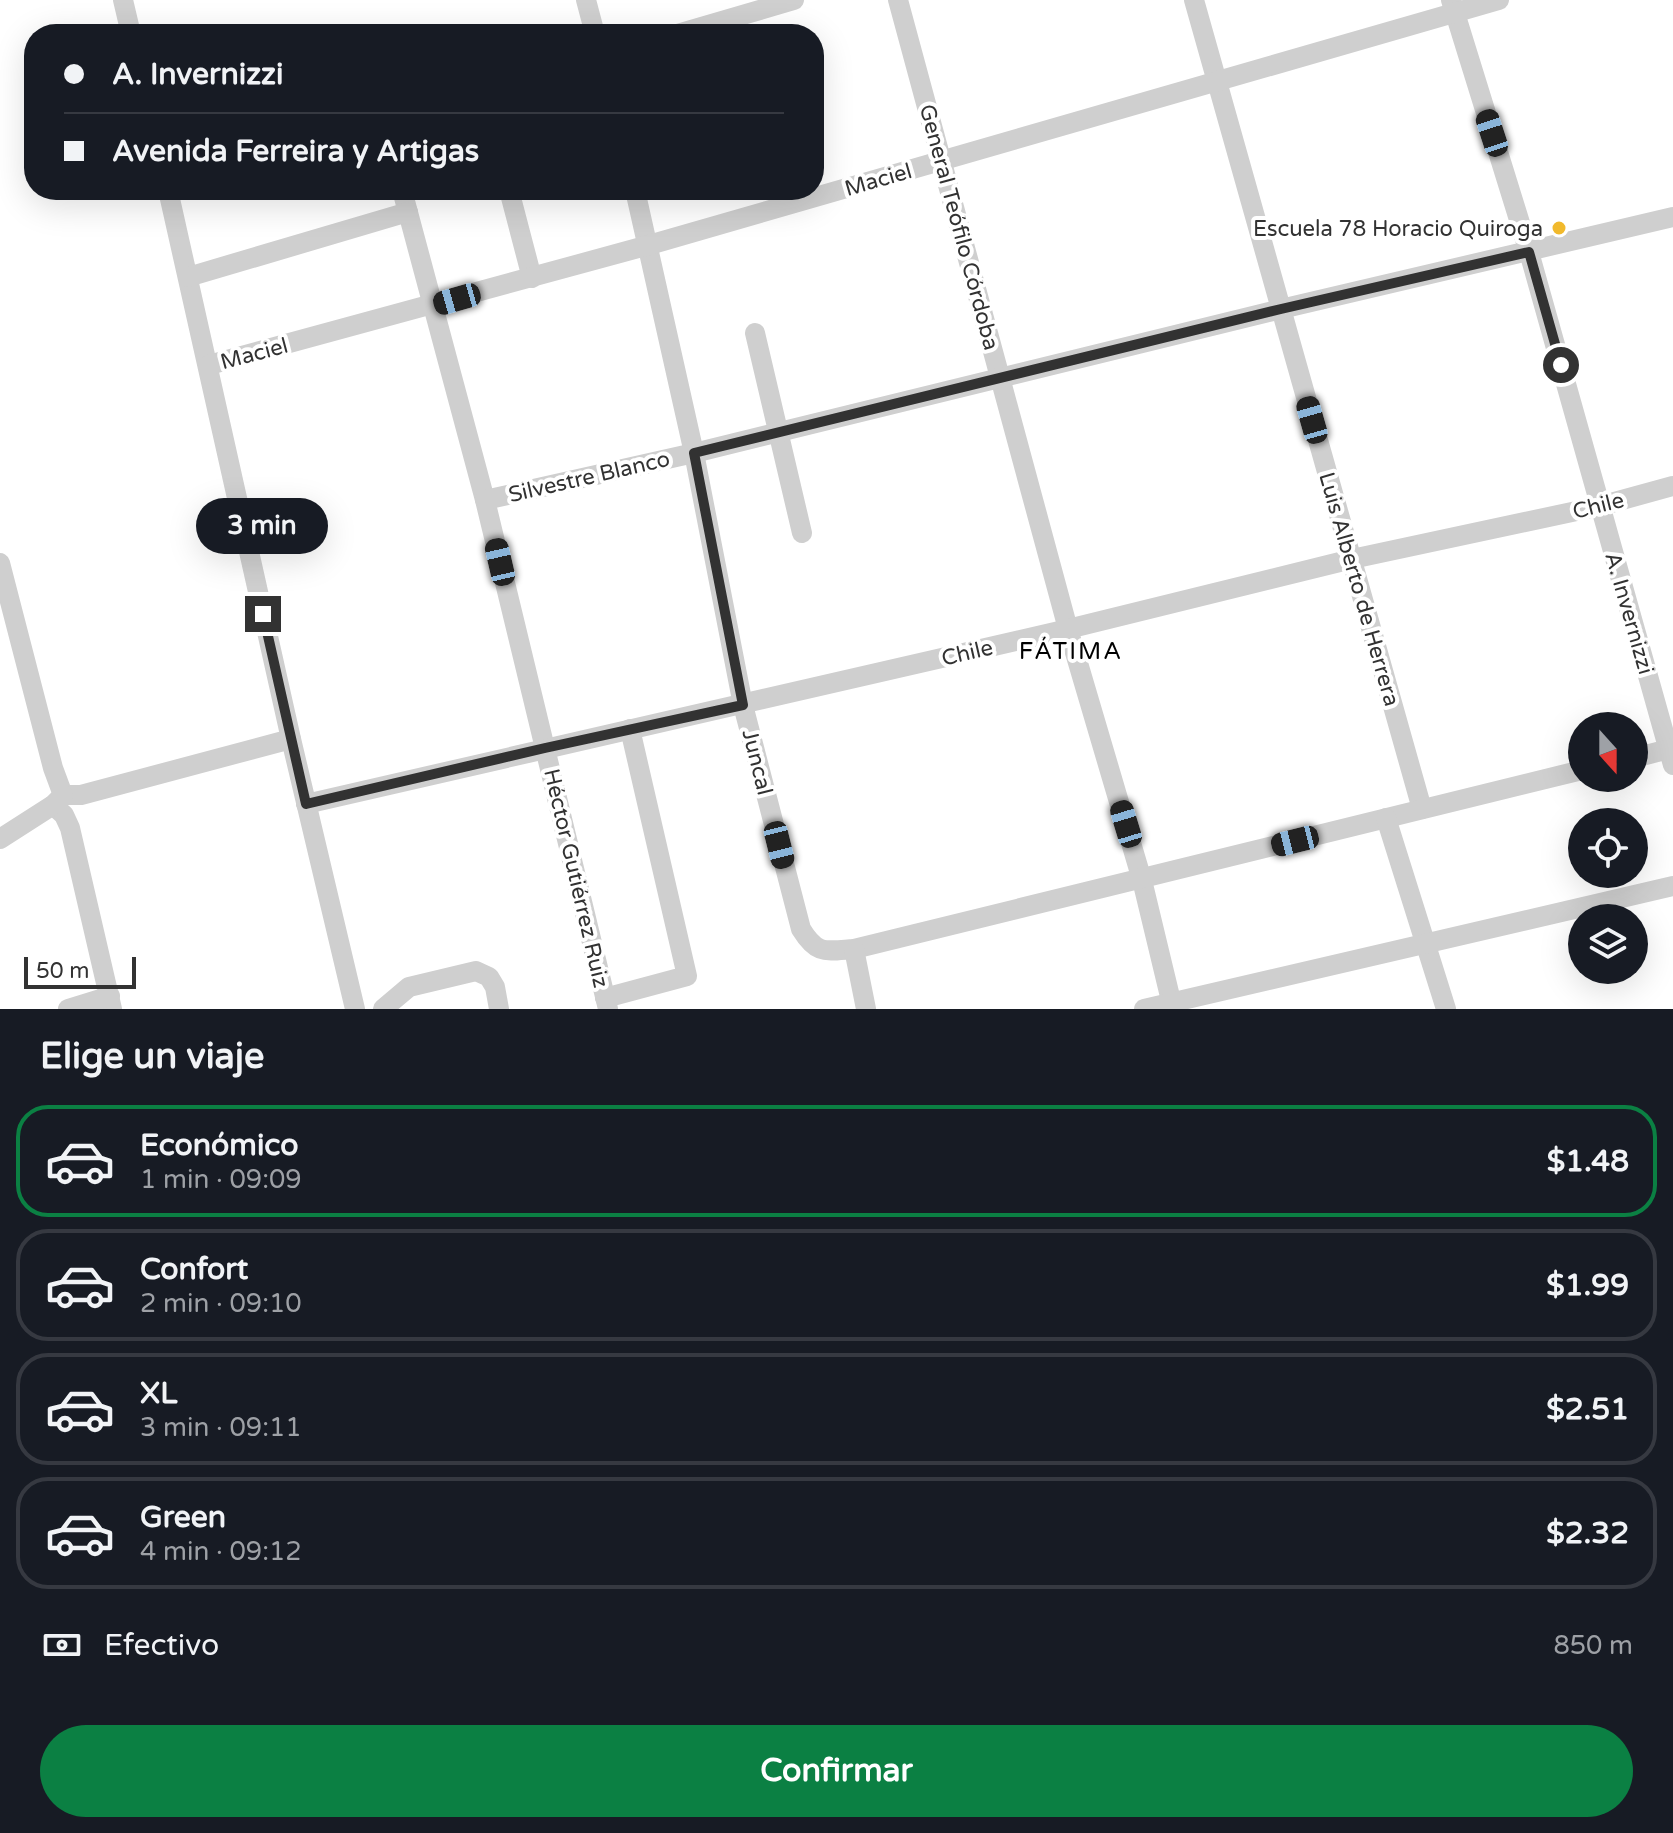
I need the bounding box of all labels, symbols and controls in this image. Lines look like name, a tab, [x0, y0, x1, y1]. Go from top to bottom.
text: A. Invernizzi	[112, 56, 283, 93]
street label: General Teófilo Córdoba	[914, 102, 1004, 353]
car	[1473, 106, 1511, 160]
text: Avenida Ferreira y Artigas	[112, 133, 479, 170]
street label: Maciel	[842, 158, 915, 202]
place label: Escuela 78 Horacio Quiroga	[1253, 216, 1543, 242]
marker: Escuela 78 Horacio Quiroga	[1550, 219, 1568, 237]
car	[431, 281, 483, 317]
street label: Maciel	[218, 333, 291, 375]
route start	[1543, 347, 1579, 383]
car	[1294, 394, 1330, 446]
street label: Silvestre Blanco	[506, 446, 672, 508]
street label: Luis Alberto de Herrera	[1313, 469, 1405, 709]
street label: Chile	[1570, 487, 1627, 525]
callout: 3 min	[197, 498, 329, 554]
text: 3 min	[227, 510, 297, 541]
car	[483, 536, 517, 588]
street label: A. Invernizzi	[1599, 549, 1659, 677]
route end	[245, 596, 281, 632]
street label: Chile	[939, 634, 996, 672]
district label: FÁTIMA	[1019, 636, 1123, 666]
north arrow	[1568, 712, 1648, 792]
map controls	[1568, 712, 1648, 984]
street label: Juncal	[736, 727, 778, 798]
street label: Héctor Gutiérrez Ruiz	[538, 766, 614, 990]
car	[1108, 798, 1144, 850]
button: locate	[1568, 808, 1648, 888]
car	[762, 819, 796, 871]
car	[1269, 824, 1321, 858]
button: layers	[1568, 904, 1648, 984]
scale bar	[24, 953, 136, 989]
text: 50 m	[36, 958, 90, 984]
text: Elige un viaje	[40, 1035, 264, 1078]
icon: car	[44, 1125, 116, 1197]
text: Económico	[140, 1127, 298, 1164]
text: $1.48	[1547, 1143, 1629, 1180]
text: 1 min · 09:09	[140, 1164, 302, 1195]
icon: car	[44, 1249, 116, 1321]
text: Confort	[140, 1251, 248, 1288]
text: $1.99	[1546, 1267, 1629, 1304]
text: 2 min · 09:10	[140, 1288, 302, 1319]
icon: car	[44, 1373, 116, 1445]
text: XL	[140, 1375, 177, 1412]
text: $2.51	[1546, 1391, 1629, 1428]
text: 3 min · 09:11	[140, 1412, 302, 1443]
icon: car	[44, 1497, 116, 1569]
text: Green	[140, 1499, 226, 1536]
text: $2.32	[1546, 1515, 1629, 1552]
text: 4 min · 09:12	[140, 1536, 302, 1567]
icon: cash	[40, 1623, 84, 1667]
text: Efectivo	[104, 1627, 219, 1664]
text: 850 m	[1553, 1630, 1633, 1661]
button: Confirmar	[40, 1725, 1633, 1817]

